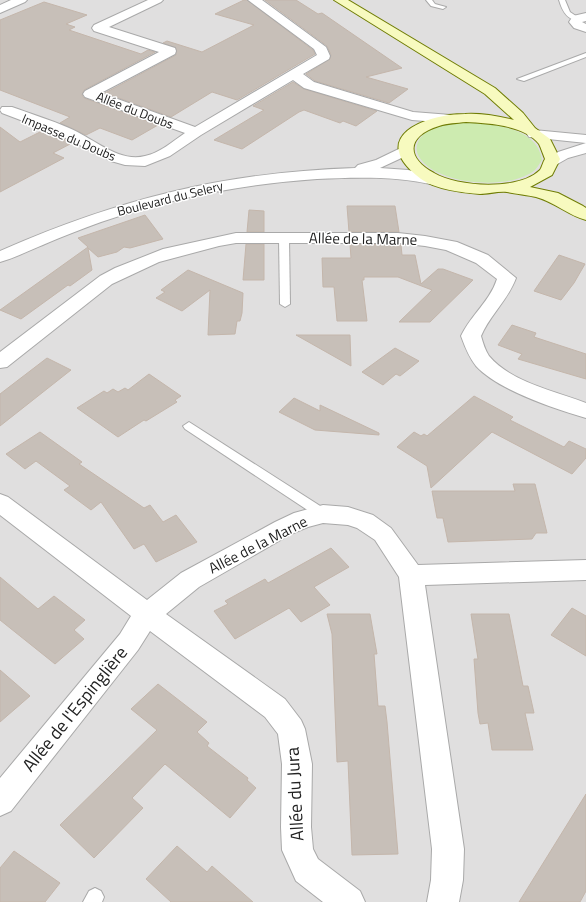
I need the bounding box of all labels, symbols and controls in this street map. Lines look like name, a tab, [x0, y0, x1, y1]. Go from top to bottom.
street label: Allée du Doubs	[93, 86, 177, 134]
street label: Impasse du Doubs	[19, 108, 119, 166]
street label: Boulevard du Selery	[115, 175, 225, 221]
street label: Allée de la Marne	[309, 226, 417, 251]
street label: Allée de la Marne	[204, 510, 311, 579]
street label: Allée de l'Espinglière	[15, 640, 134, 777]
street label: Allée du Jura	[279, 746, 310, 842]

